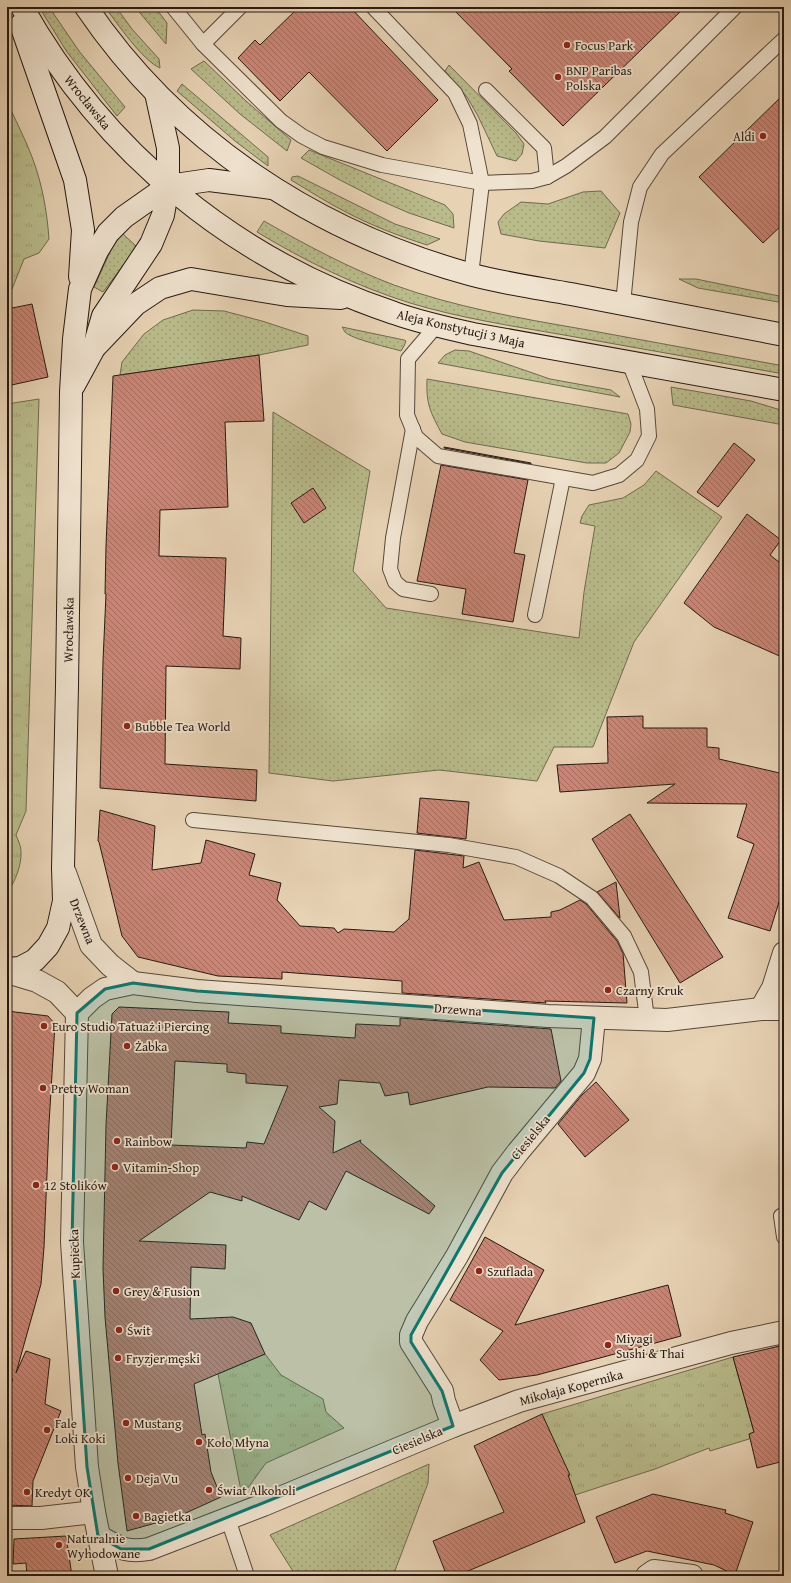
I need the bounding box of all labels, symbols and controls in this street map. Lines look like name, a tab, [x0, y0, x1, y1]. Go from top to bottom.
place label: Focus Park	[575, 36, 634, 55]
marker: Focus Park	[562, 40, 572, 50]
place label: BNP Paribas Polska	[566, 61, 632, 95]
street label: Wrocławska	[60, 71, 116, 134]
marker: BNP Paribas Polska	[553, 72, 563, 82]
place label: Aldi	[733, 127, 755, 146]
marker: Aldi	[758, 131, 768, 141]
street label: Aleja Konstytucji 3 Maja	[395, 305, 528, 353]
street label: Wrocławska	[58, 596, 79, 663]
place label: Bubble Tea World	[135, 717, 231, 736]
marker: Bubble Tea World	[122, 721, 132, 731]
street label: Drzewna	[65, 896, 101, 948]
place label: Czarny Kruk	[616, 981, 684, 1000]
marker: Czarny Kruk	[603, 985, 613, 995]
street label: Drzewna	[434, 998, 483, 1021]
place label: Euro Studio Tatuaż i Piercing	[52, 1017, 210, 1036]
marker: Euro Studio Tatuaż i Piercing	[39, 1021, 49, 1031]
place label: Żabka	[135, 1037, 168, 1056]
marker: Żabka	[122, 1041, 132, 1051]
place label: Pretty Woman	[51, 1079, 130, 1098]
marker: Pretty Woman	[38, 1083, 48, 1093]
street label: Ciesielska	[506, 1110, 555, 1164]
place label: Rainbow	[125, 1132, 173, 1151]
marker: Rainbow	[112, 1136, 122, 1146]
place label: Vitamin-Shop	[123, 1158, 199, 1177]
marker: Vitamin-Shop	[110, 1162, 120, 1172]
place label: 12 Stolików	[44, 1176, 107, 1195]
marker: 12 Stolików	[31, 1180, 41, 1190]
street label: Kupiecka	[64, 1228, 85, 1279]
place label: Szuflada	[487, 1262, 534, 1281]
marker: Szuflada	[474, 1266, 484, 1276]
place label: Grey & Fusion	[124, 1282, 201, 1301]
marker: Grey & Fusion	[111, 1286, 121, 1296]
place label: Świt	[127, 1321, 151, 1340]
marker: Świt	[114, 1325, 124, 1335]
place label: Miyagi Sushi & Thai	[616, 1329, 685, 1363]
marker: Miyagi Sushi & Thai	[603, 1340, 613, 1350]
place label: Fryzjer męski	[126, 1349, 200, 1368]
marker: Fryzjer męski	[113, 1353, 123, 1363]
street label: Mikołaja Kopernika	[517, 1364, 626, 1410]
place label: Fale Loki Koki	[55, 1414, 106, 1448]
place label: Mustang	[134, 1414, 182, 1433]
marker: Mustang	[121, 1418, 131, 1428]
street label: Ciesielska	[389, 1421, 446, 1460]
marker: Fale Loki Koki	[42, 1425, 52, 1435]
place label: Koło Młyna	[207, 1433, 270, 1452]
marker: Koło Młyna	[194, 1437, 204, 1447]
place label: Deja Vu	[136, 1469, 178, 1488]
marker: Deja Vu	[123, 1473, 133, 1483]
place label: Świat Alkoholi	[217, 1481, 296, 1500]
place label: Kredyt OK	[35, 1483, 91, 1502]
marker: Świat Alkoholi	[204, 1485, 214, 1495]
marker: Kredyt OK	[22, 1487, 32, 1497]
place label: Bagietka	[144, 1507, 192, 1526]
marker: Bagietka	[131, 1511, 141, 1521]
place label: Naturalnie Wyhodowane	[67, 1529, 140, 1563]
marker: Naturalnie Wyhodowane	[54, 1540, 64, 1550]

